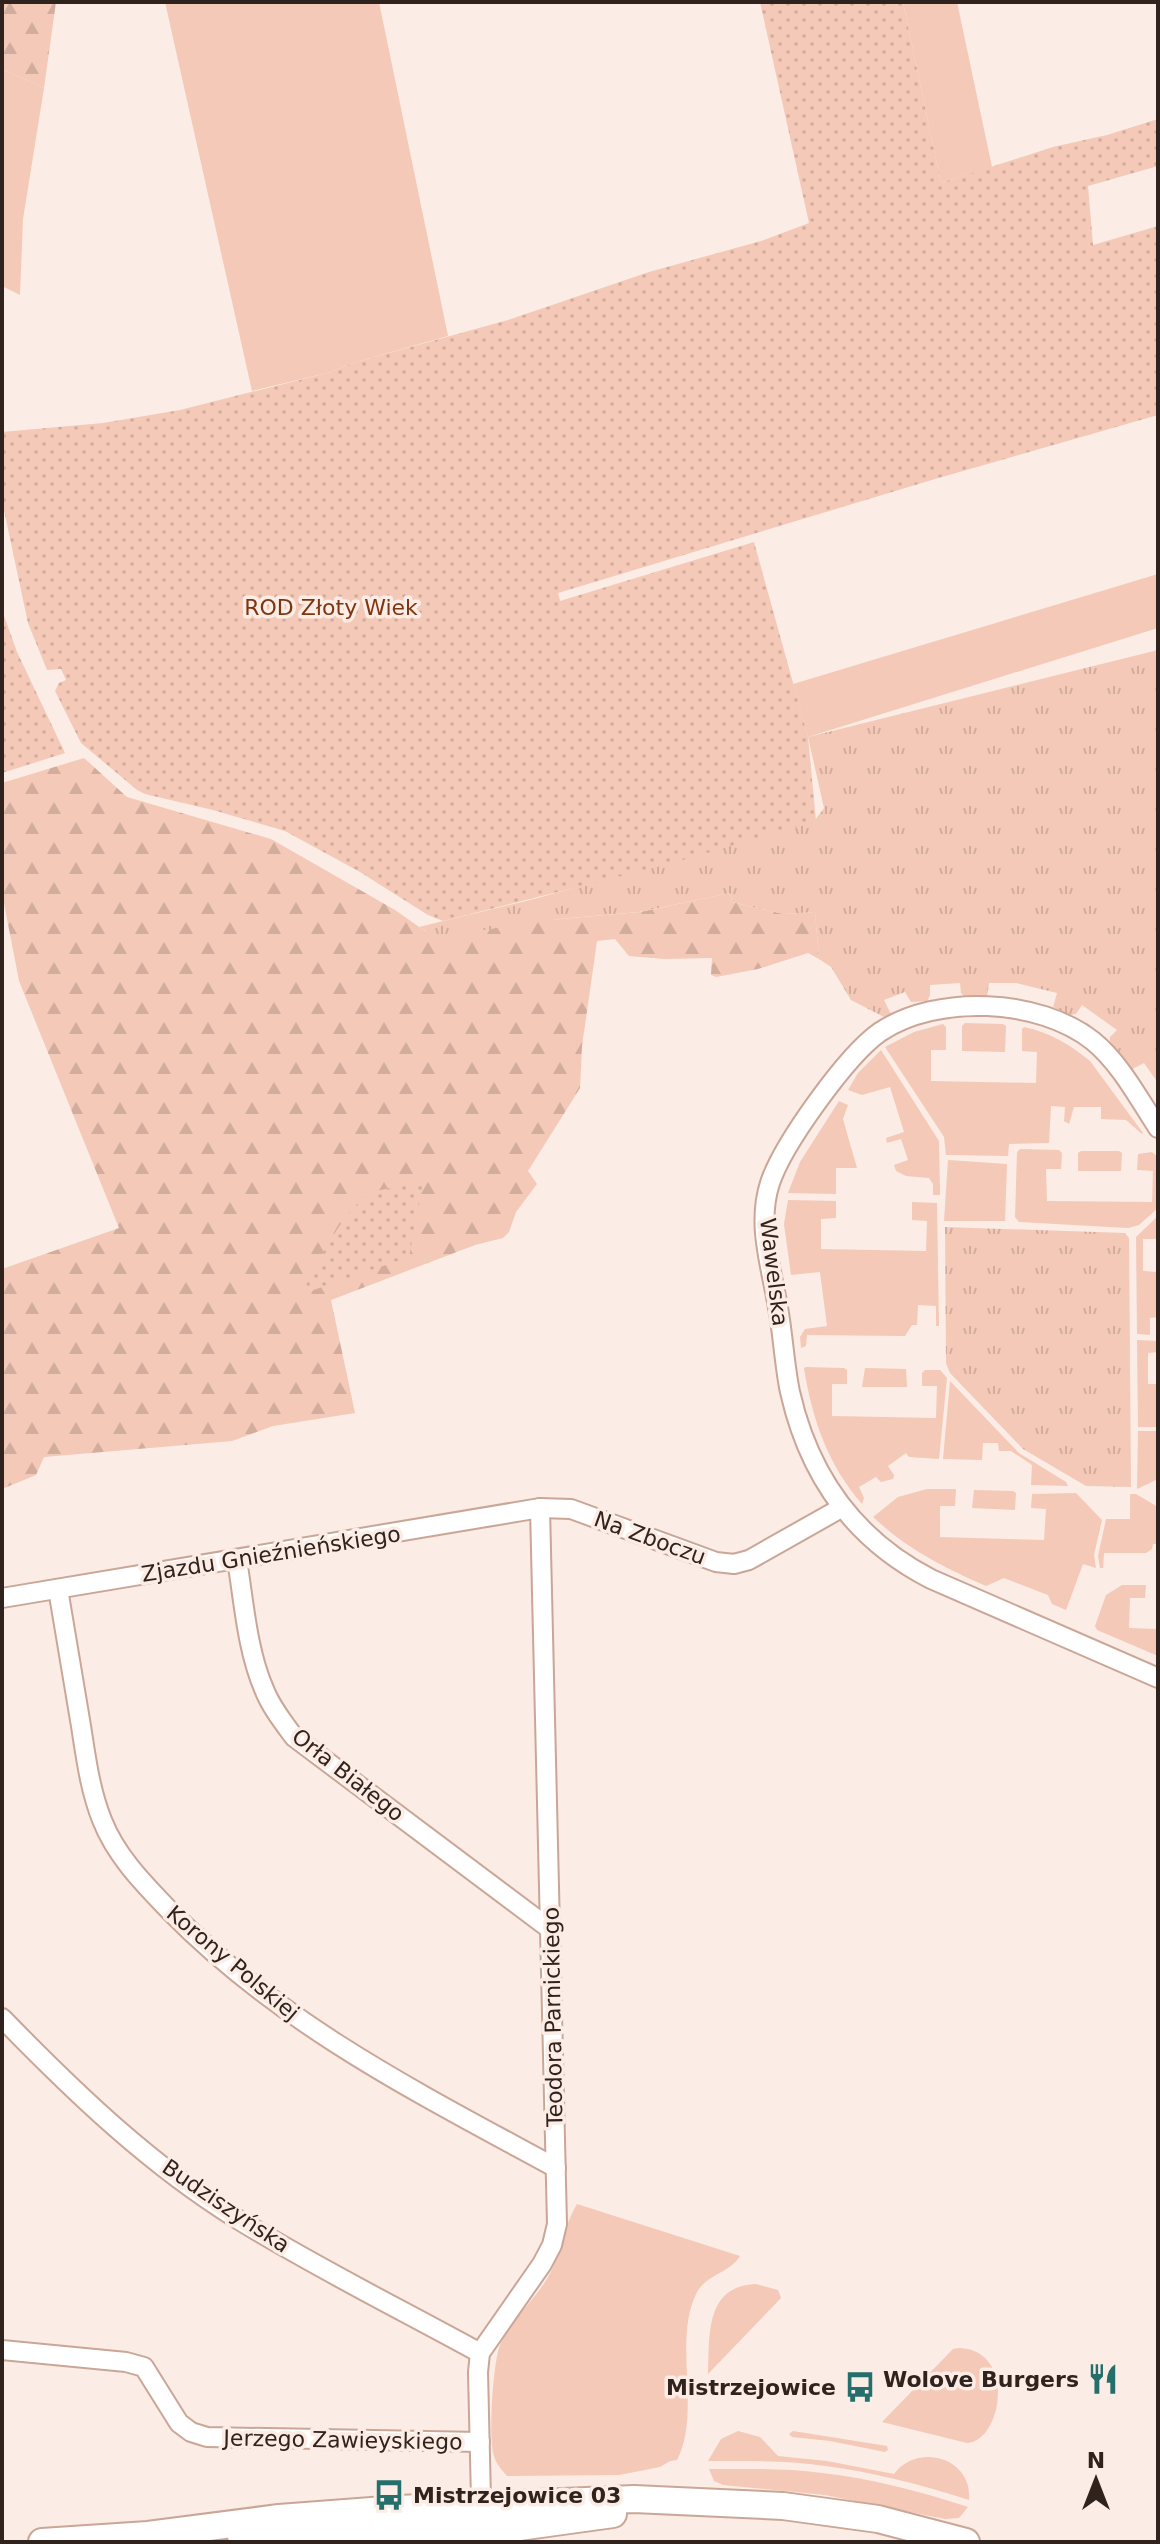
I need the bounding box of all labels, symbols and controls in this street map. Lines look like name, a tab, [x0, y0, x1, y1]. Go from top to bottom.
park label: ROD Złoty Wiek	[244, 595, 418, 620]
street label: Wawelska	[755, 1216, 793, 1328]
street label: Na Zboczu	[591, 1506, 709, 1570]
street label: Zjazdu Gnieźnieńskiego	[140, 1521, 402, 1587]
street label: Orła Białego	[287, 1724, 409, 1826]
street label: Korony Polskiej	[162, 1900, 304, 2026]
street label: Teodora Parnickiego	[539, 1907, 567, 2128]
street label: Budziszyńska	[158, 2154, 294, 2258]
restaurant icon: Wolove Burgers	[1086, 2362, 1120, 2396]
place label: Wolove Burgers	[883, 2367, 1079, 2392]
bus stop icon: Mistrzejowice	[843, 2370, 877, 2404]
place label: Mistrzejowice	[666, 2375, 836, 2400]
street label: Jerzego Zawieyskiego	[221, 2425, 463, 2455]
north arrow	[1056, 2440, 1136, 2520]
text: N	[1087, 2448, 1105, 2473]
bus stop icon: Mistrzejowice 03	[372, 2478, 406, 2512]
place label: Mistrzejowice 03	[413, 2483, 621, 2508]

